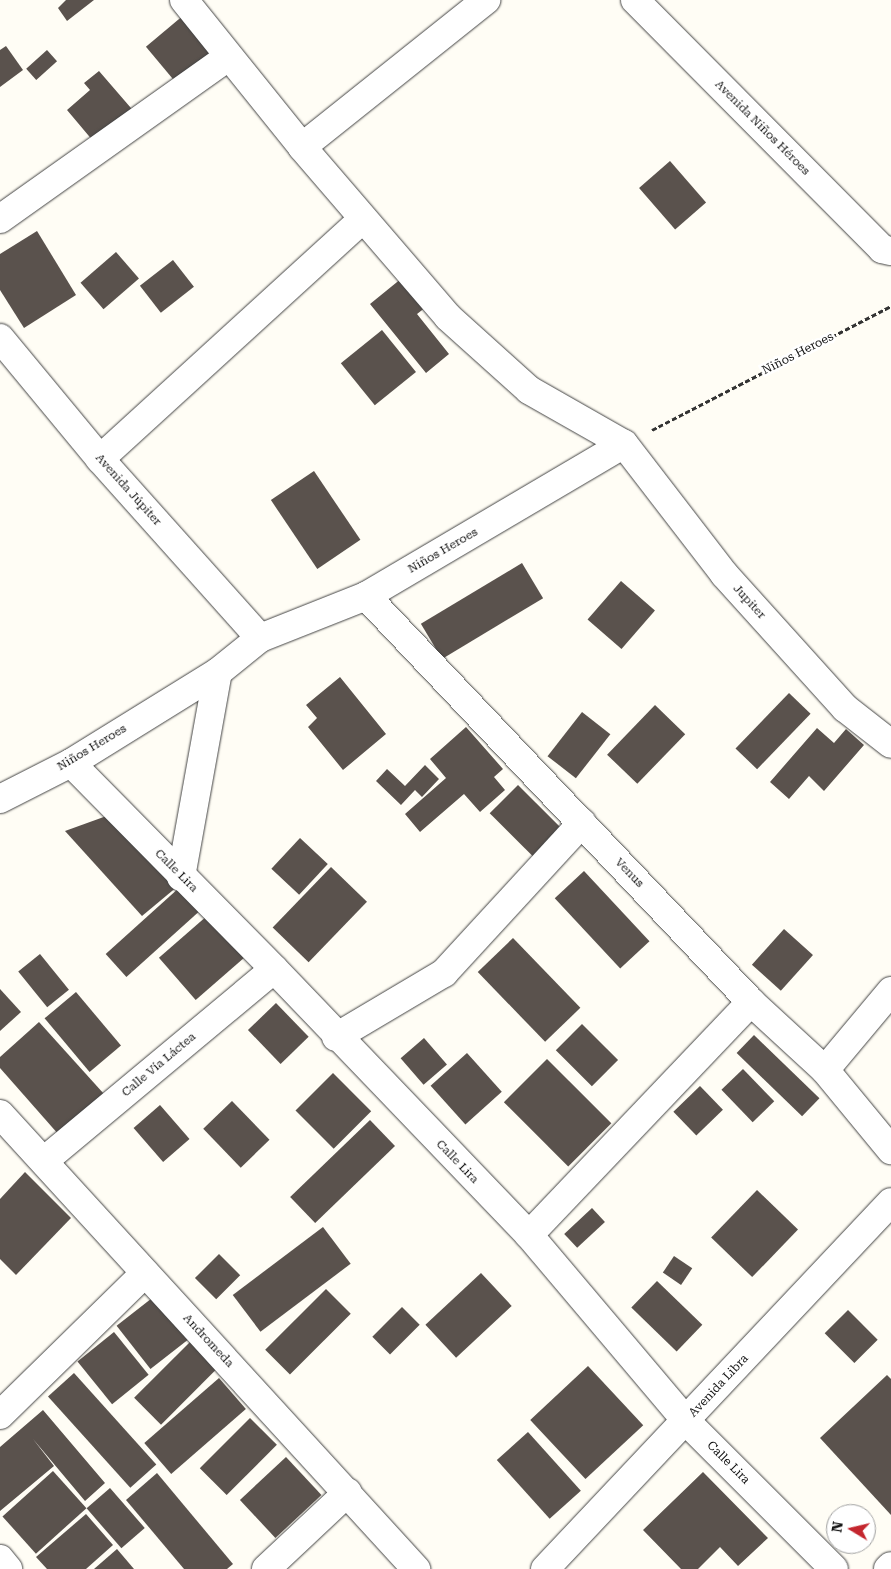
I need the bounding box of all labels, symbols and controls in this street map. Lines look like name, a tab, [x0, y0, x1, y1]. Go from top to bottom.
street label: Avenida Niños Héroes	[712, 78, 812, 178]
street label: Niños Heroes	[760, 330, 836, 378]
street label: Avenida Júpiter	[92, 451, 164, 529]
street label: Niños Heroes	[406, 525, 480, 577]
street label: Jupiter	[730, 582, 768, 622]
street label: Niños Heroes	[55, 722, 129, 774]
street label: Calle Lira	[152, 847, 200, 895]
street label: Venus	[612, 855, 646, 891]
street label: Calle Vía Láctea	[119, 1030, 199, 1100]
street label: Calle Lira	[433, 1137, 481, 1187]
street label: Andromeda	[180, 1311, 236, 1371]
street label: Avenida Libra	[686, 1352, 752, 1420]
street label: Calle Lira	[704, 1439, 752, 1487]
north arrow	[826, 1504, 876, 1554]
text: N	[828, 1520, 846, 1533]

